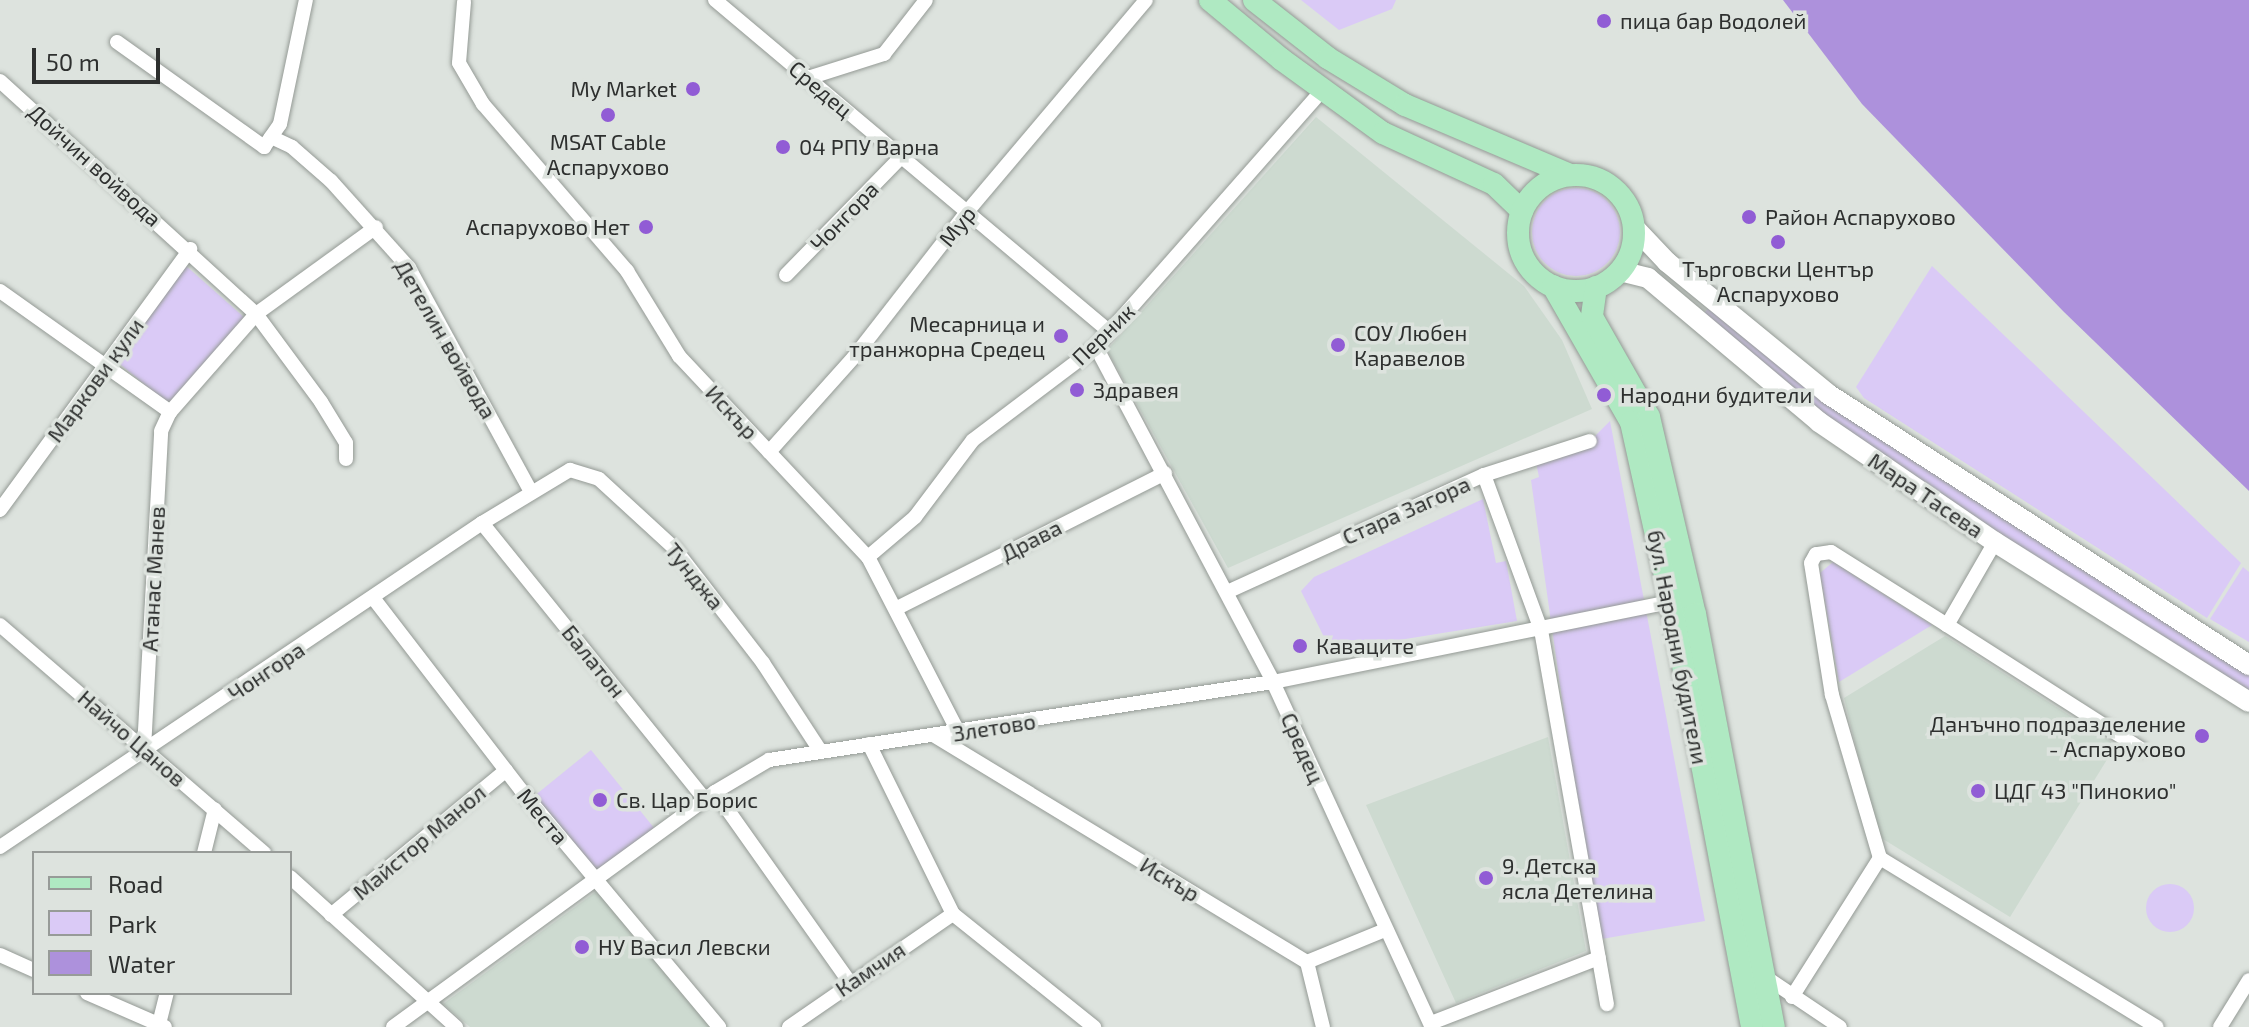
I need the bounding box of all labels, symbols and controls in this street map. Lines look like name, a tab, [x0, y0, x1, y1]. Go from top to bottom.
place label: пица бар Водолей	[1620, 8, 1806, 34]
marker: пица бар Водолей	[1595, 12, 1613, 30]
scale bar	[36, 32, 164, 82]
text: 50 m	[46, 47, 100, 76]
street label: Средец	[784, 55, 858, 123]
place label: My Market	[570, 76, 677, 102]
marker: My Market	[684, 80, 702, 98]
street label: Дойчин войвода	[23, 98, 167, 232]
marker: MSAT Cable Аспарухово	[599, 106, 617, 124]
place label: MSAT Cable Аспарухово	[547, 128, 669, 180]
place label: 04 РПУ Варна	[799, 134, 939, 160]
marker: 04 РПУ Варна	[774, 138, 792, 156]
street label: Чонгора	[804, 176, 884, 256]
street label: Мур	[933, 201, 981, 251]
place label: Район Аспарухово	[1765, 204, 1956, 230]
marker: Район Аспарухово	[1740, 208, 1758, 226]
place label: Аспарухово Нет	[466, 214, 630, 240]
marker: Аспарухово Нет	[637, 218, 655, 236]
marker: Търговски Център Аспарухово	[1769, 233, 1787, 251]
street label: Детелин войвода	[390, 255, 502, 423]
place label: Търговски Център Аспарухово	[1682, 255, 1874, 306]
street label: Перник	[1066, 298, 1140, 370]
place label: Месарница и транжорна Средец	[849, 310, 1045, 362]
street label: Маркови кули	[41, 313, 149, 447]
place label: СОУ Любен Каравелов	[1354, 319, 1467, 370]
marker: Месарница и транжорна Средец	[1052, 327, 1070, 345]
marker: СОУ Любен Каравелов	[1329, 336, 1347, 354]
place label: Здравея	[1093, 377, 1179, 403]
street label: Искър	[700, 379, 764, 445]
marker: Здравея	[1068, 381, 1086, 399]
place label: Народни будители	[1620, 382, 1812, 408]
marker: Народни будители	[1595, 386, 1613, 404]
street label: Мара Тасева	[1863, 447, 1989, 543]
street label: Стара Загора	[1338, 470, 1474, 550]
street label: Атанас Манев	[136, 506, 170, 652]
street label: Драва	[996, 514, 1066, 566]
street label: бул. Народни будители	[1642, 528, 1714, 766]
street label: Тунджа	[660, 537, 730, 615]
street label: Балатон	[557, 619, 631, 703]
place label: Каваците	[1316, 633, 1414, 659]
street label: Чонгора	[223, 636, 309, 706]
marker: Каваците	[1291, 637, 1309, 655]
street label: Найчо Цанов	[73, 684, 191, 792]
street label: Злетово	[951, 707, 1037, 747]
street label: Средец	[1276, 708, 1330, 788]
place label: Данъчно подразделение - Аспарухово	[1930, 710, 2186, 762]
marker: Данъчно подразделение - Аспарухово	[2193, 727, 2211, 745]
place label: ЦДГ 43 "Пинокио"	[1994, 778, 2177, 804]
street label: Майстор Манол	[347, 779, 491, 905]
marker: ЦДГ 43 "Пинокио"	[1969, 782, 1987, 800]
street label: Места	[512, 783, 574, 849]
place label: Св. Цар Борис	[616, 787, 758, 813]
marker: Св. Цар Борис	[591, 791, 609, 809]
legend	[32, 851, 292, 995]
street label: Искър	[1136, 851, 1204, 907]
place label: 9. Детска ясла Детелина	[1502, 852, 1654, 904]
text: Road	[108, 869, 163, 898]
marker: 9. Детска ясла Детелина	[1477, 869, 1495, 887]
text: Park	[108, 909, 157, 938]
place label: НУ Васил Левски	[598, 934, 771, 960]
street label: Камчия	[830, 936, 910, 1002]
marker: НУ Васил Левски	[573, 938, 591, 956]
text: Water	[108, 949, 175, 978]

